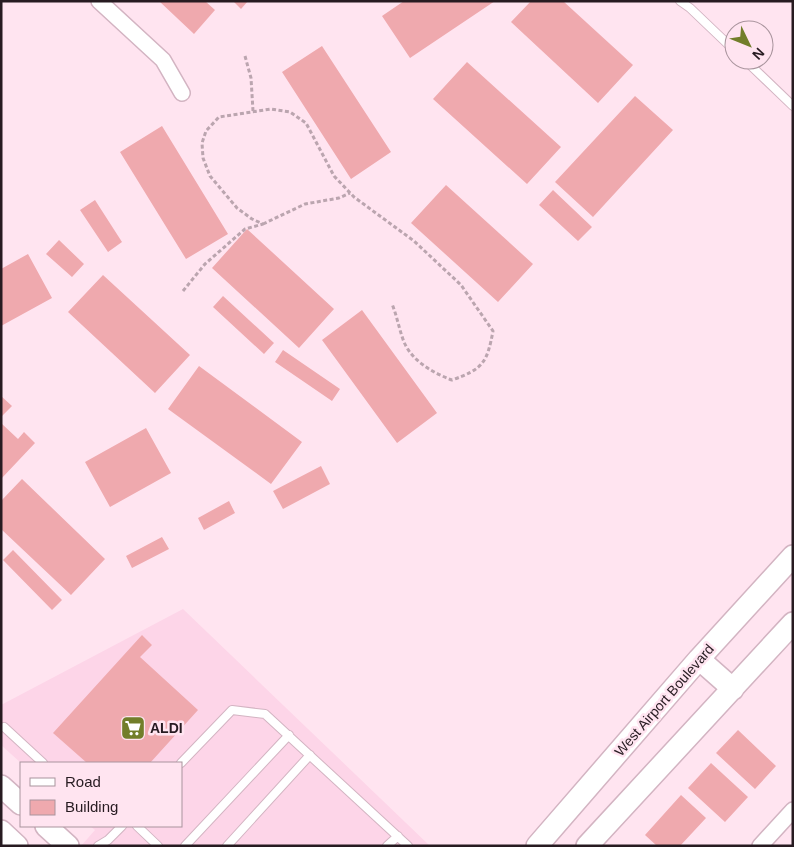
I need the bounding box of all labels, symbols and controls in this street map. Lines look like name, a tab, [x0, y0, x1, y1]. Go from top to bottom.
north arrow	[724, 20, 774, 70]
text: N	[749, 45, 768, 63]
street label: West Airport Boulevard	[611, 641, 717, 759]
supermarket icon: ALDI	[120, 715, 146, 741]
place label: ALDI	[150, 720, 183, 736]
legend	[20, 762, 182, 827]
text: Road	[65, 773, 101, 790]
text: Building	[65, 798, 118, 815]

